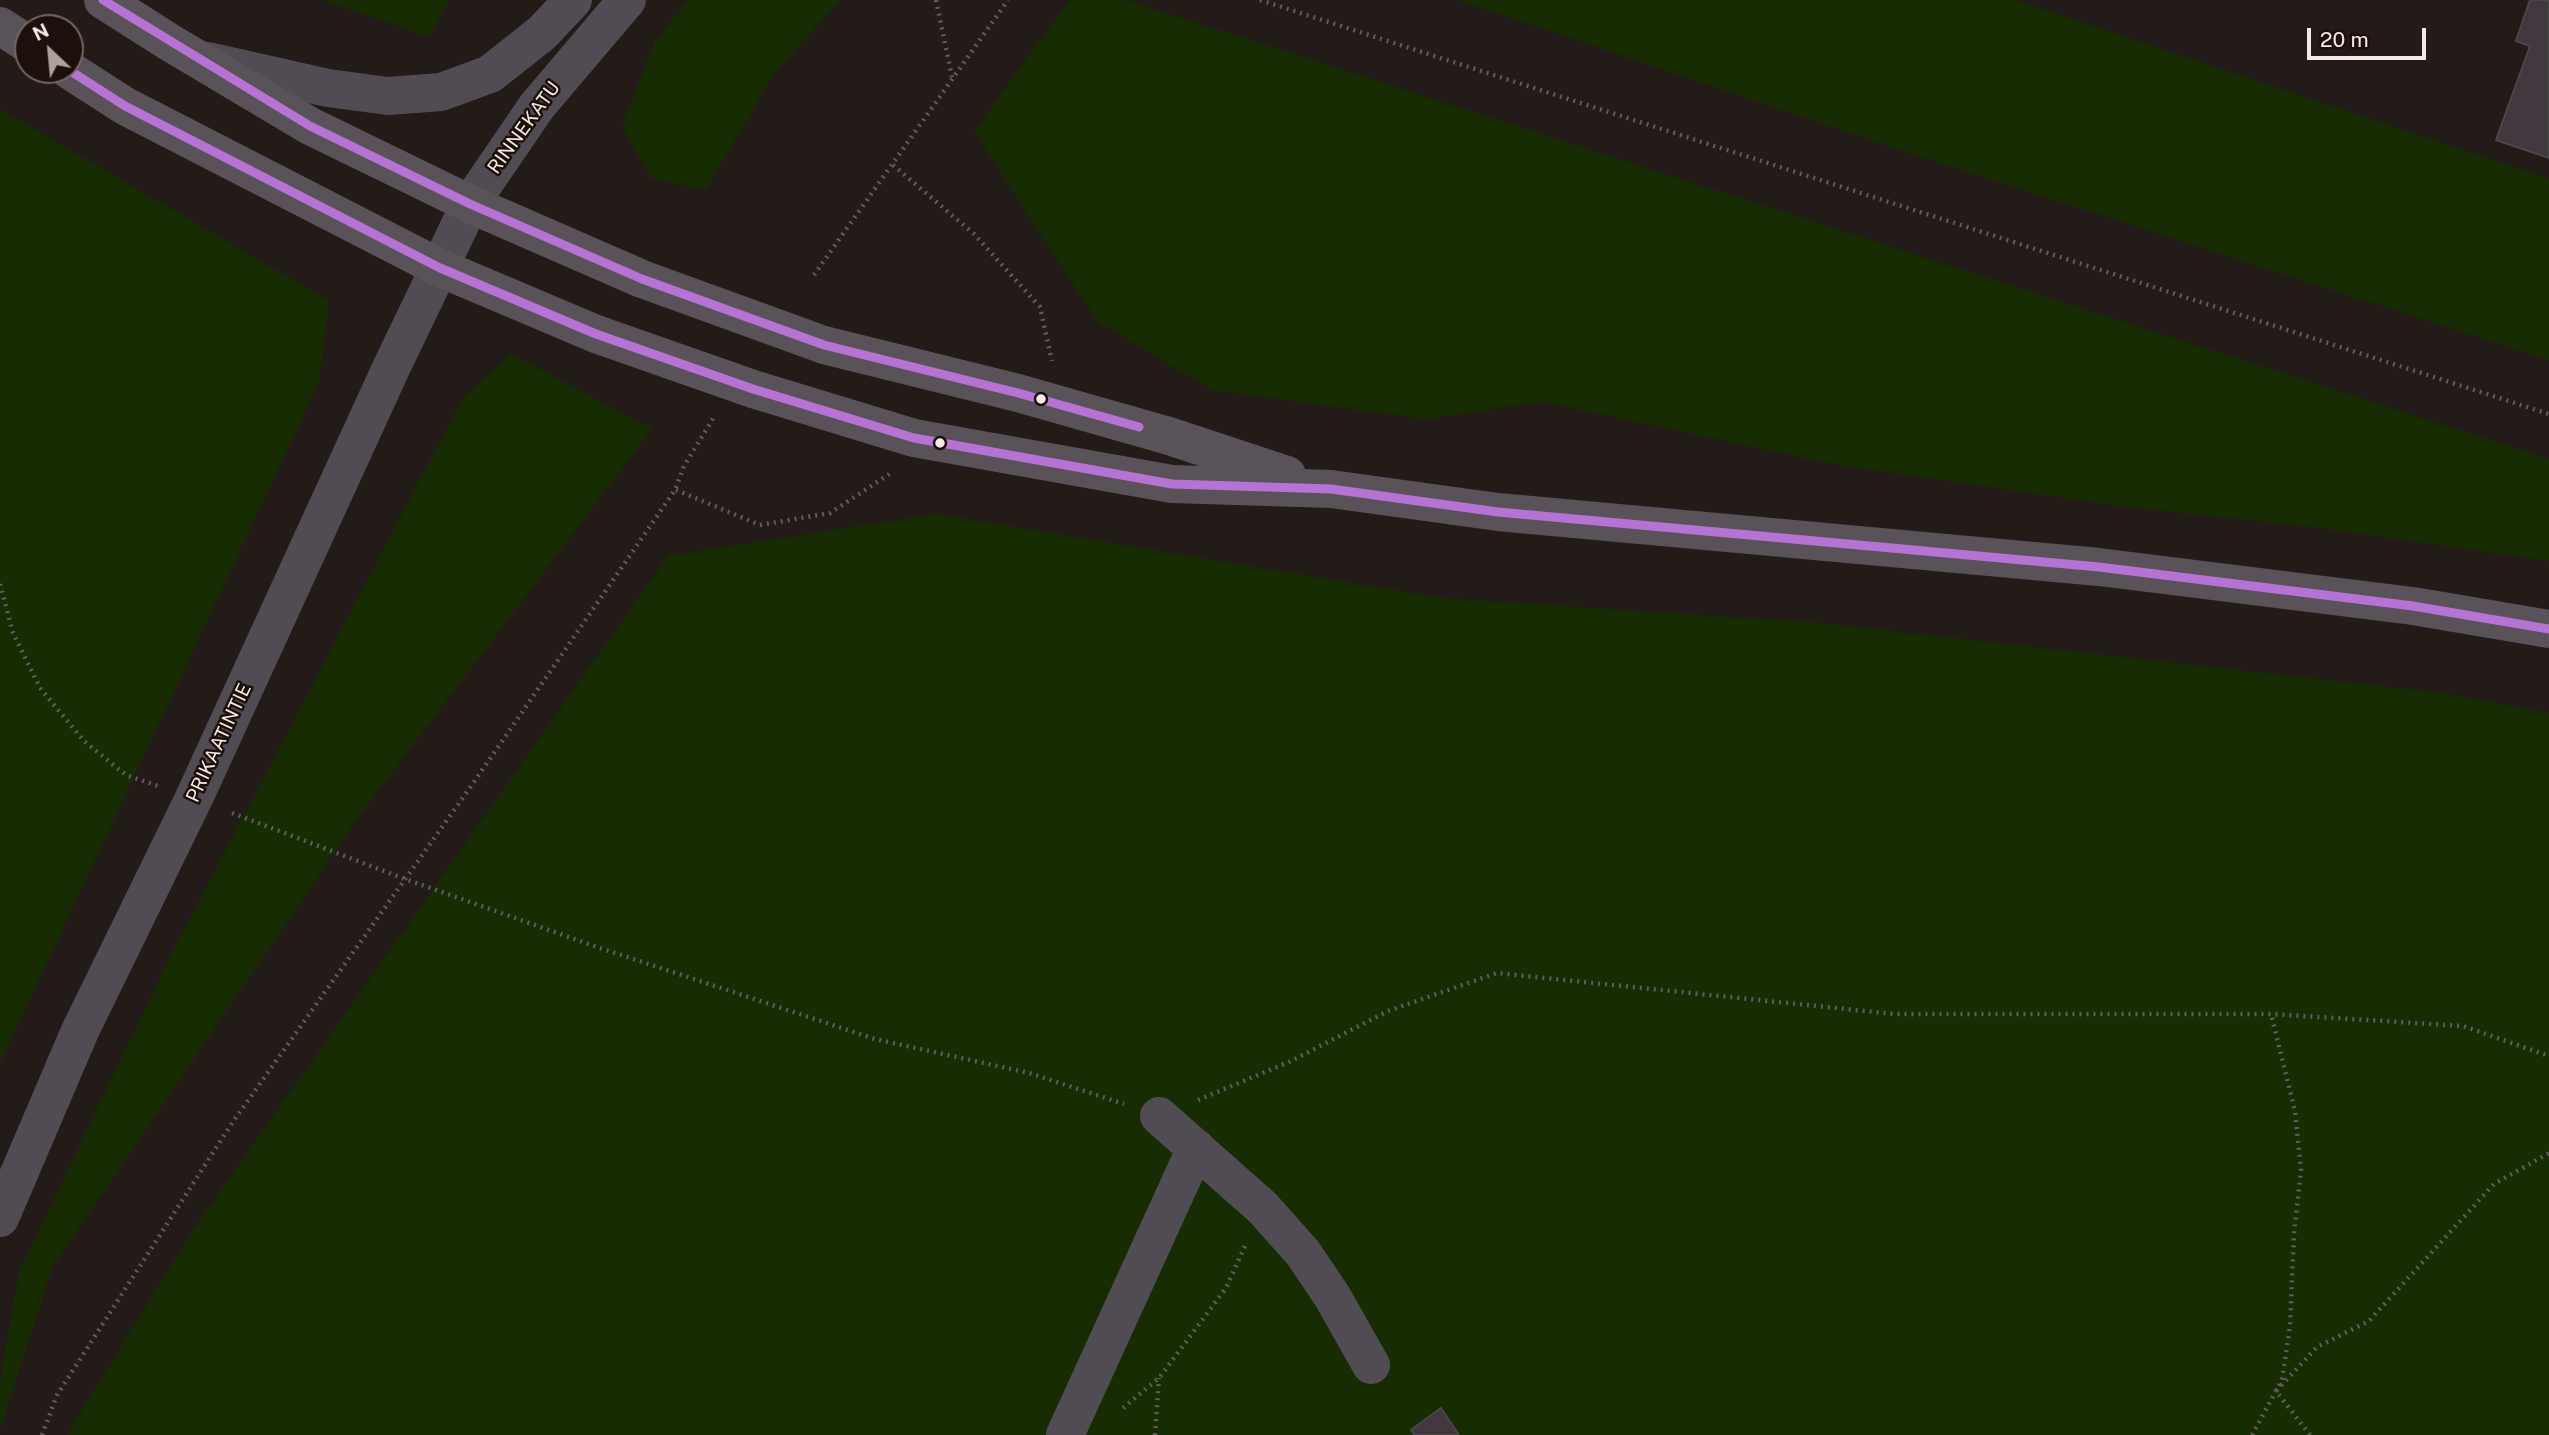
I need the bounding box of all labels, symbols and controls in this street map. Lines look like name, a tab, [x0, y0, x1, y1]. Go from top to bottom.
north arrow	[14, 14, 84, 84]
scale bar	[2311, 14, 2430, 58]
text: N	[29, 19, 52, 45]
text: 20 m	[2320, 27, 2369, 52]
street label: RINNEKATU	[483, 77, 565, 179]
unlabelled marker	[1034, 392, 1048, 406]
unlabelled marker	[933, 436, 947, 450]
street label: PRIKAATINTIE	[182, 680, 256, 806]

